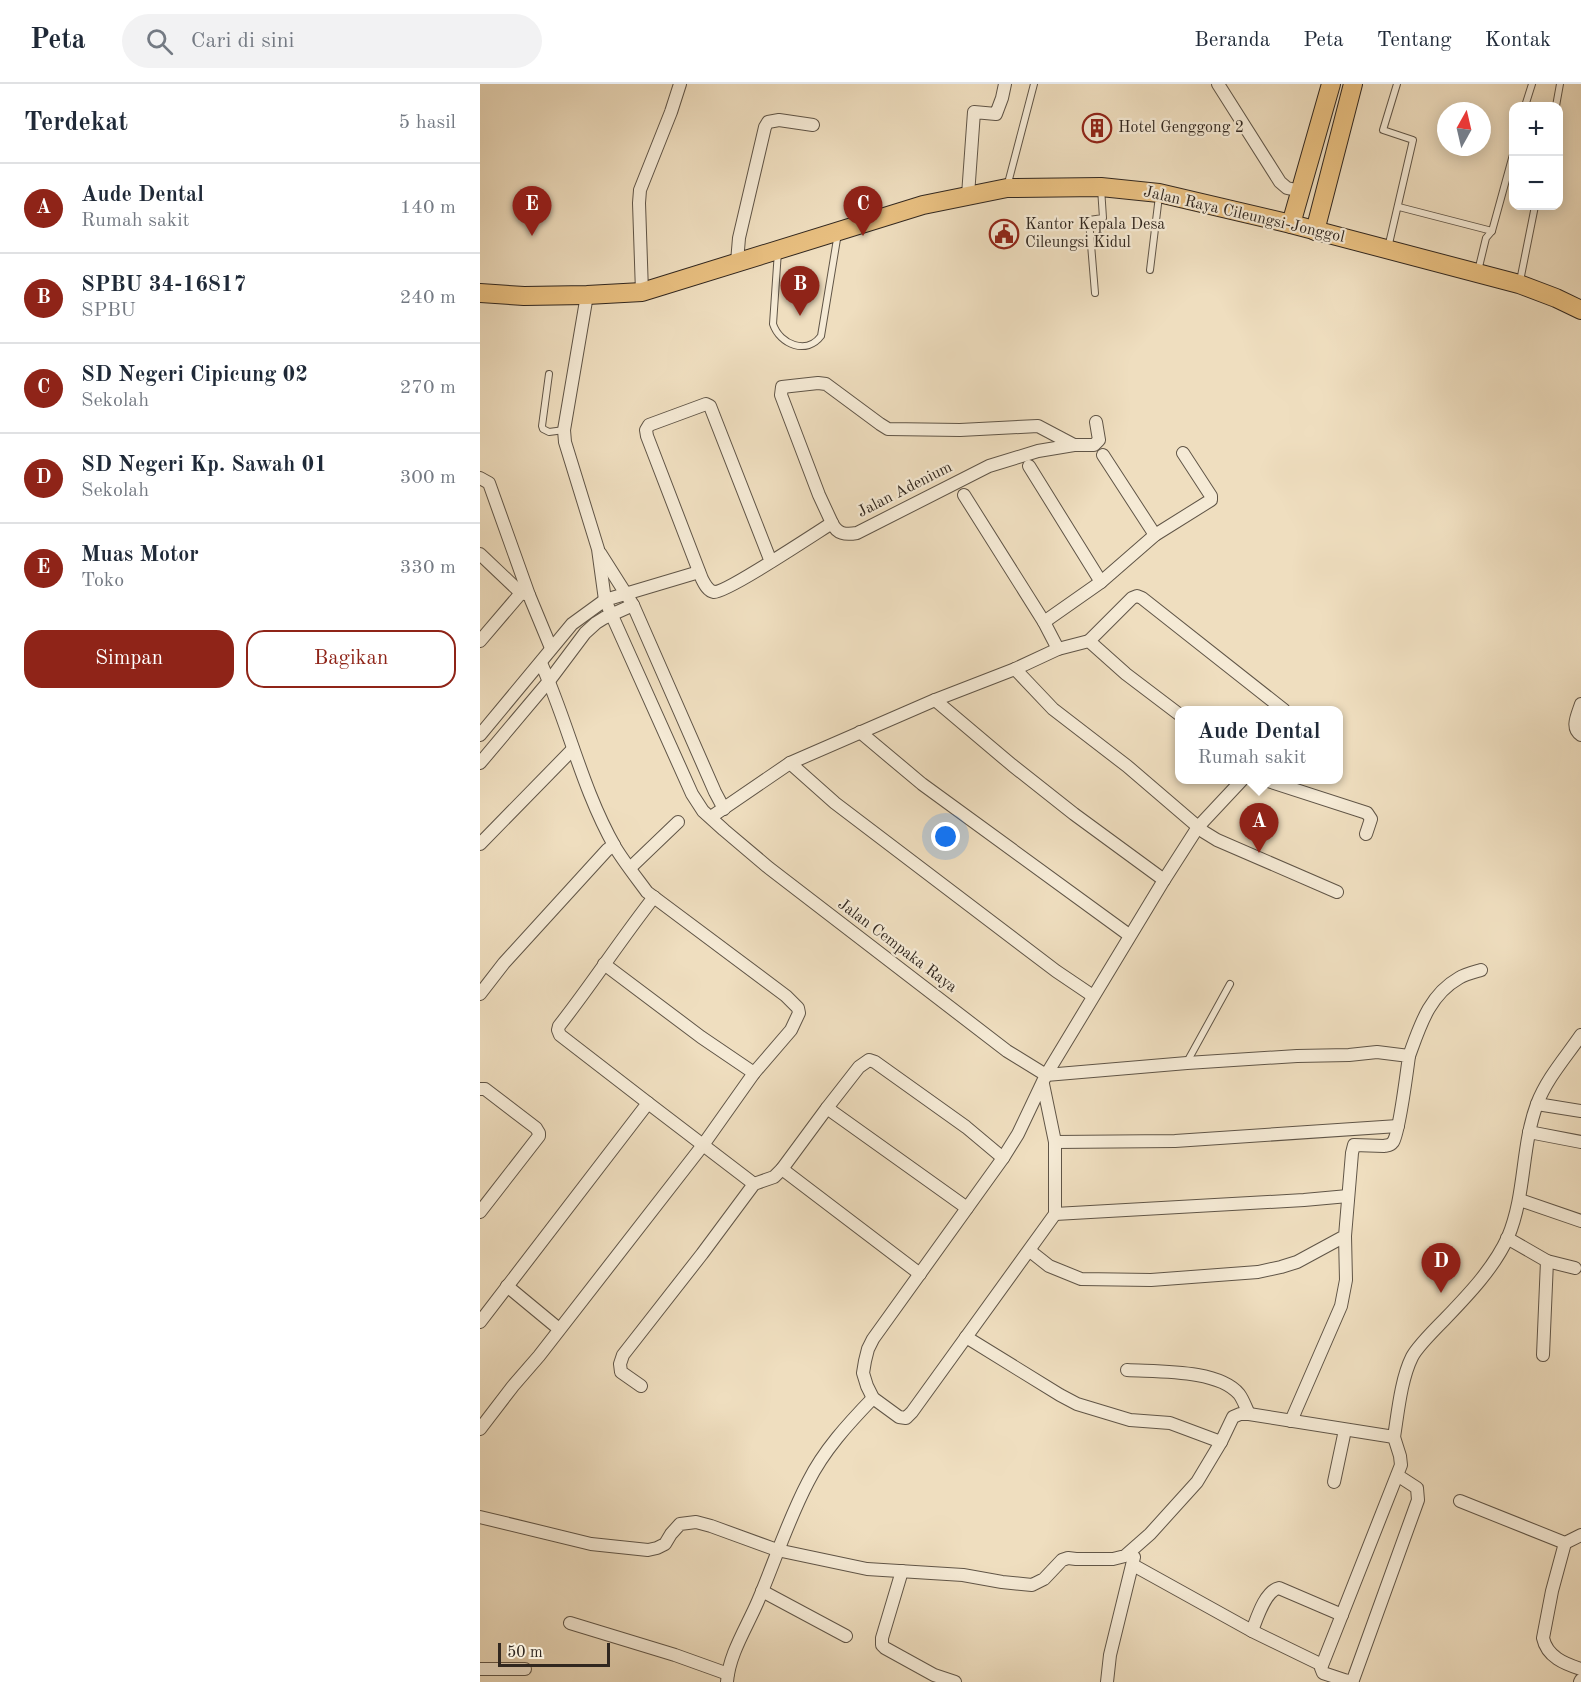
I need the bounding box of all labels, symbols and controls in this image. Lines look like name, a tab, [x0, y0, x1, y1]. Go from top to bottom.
search box	[122, 14, 542, 68]
icon: search	[143, 25, 176, 58]
text: Peta	[30, 27, 86, 55]
text: Cari di sini	[191, 30, 294, 52]
text: Beranda	[1194, 30, 1270, 51]
text: Peta	[1303, 30, 1344, 51]
text: Tentang	[1377, 30, 1452, 51]
text: Kontak	[1485, 30, 1551, 51]
north arrow	[1437, 102, 1491, 156]
map controls	[1509, 102, 1563, 210]
button: +	[1509, 102, 1563, 156]
text: Terdekat	[24, 110, 128, 136]
building icon: Hotel Genggong 2	[1081, 112, 1113, 144]
text: 5 hasil	[399, 113, 456, 133]
place label: Hotel Genggong 2	[1118, 120, 1244, 136]
button: −	[1509, 156, 1563, 210]
text: Aude Dental	[81, 184, 204, 206]
street label: Jalan Raya Cileungsi-Jonggol	[1142, 184, 1346, 246]
pin: E	[512, 186, 552, 236]
pin: C	[844, 186, 883, 236]
text: A	[36, 198, 51, 218]
text: 140 m	[400, 198, 456, 218]
text: Rumah sakit	[81, 211, 190, 231]
place label: Kantor Kepala Desa Cileungsi Kidul	[1025, 217, 1165, 251]
public building icon: Kantor Kepala Desa Cileungsi Kidul	[988, 218, 1020, 250]
pin: B	[780, 266, 820, 316]
text: SPBU 34-16817	[81, 274, 246, 296]
text: B	[36, 288, 51, 308]
text: 240 m	[400, 288, 456, 308]
text: SPBU	[81, 301, 136, 321]
text: SD Negeri Cipicung 02	[81, 364, 308, 386]
text: C	[37, 378, 50, 398]
text: 270 m	[400, 378, 456, 398]
text: Sekolah	[81, 391, 149, 411]
text: SD Negeri Kp. Sawah 01	[81, 454, 327, 476]
street label: Jalan Adenium	[855, 459, 955, 521]
text: D	[36, 468, 51, 488]
text: 300 m	[400, 468, 456, 488]
text: Sekolah	[81, 481, 149, 501]
text: Muas Motor	[81, 544, 199, 566]
text: E	[37, 558, 50, 578]
text: 330 m	[400, 558, 456, 578]
text: Toko	[81, 571, 124, 591]
button: Simpan	[24, 630, 234, 688]
button: Bagikan	[246, 630, 456, 688]
popup	[1175, 706, 1343, 784]
text: Aude Dental	[1198, 721, 1320, 743]
text: Rumah sakit	[1198, 748, 1306, 768]
pin: A	[1240, 804, 1278, 853]
your location	[931, 822, 960, 851]
street label: Jalan Cempaka Raya	[834, 896, 960, 996]
pin: D	[1422, 1244, 1460, 1293]
scale bar	[498, 1640, 610, 1668]
text: 50 m	[507, 1645, 543, 1661]

